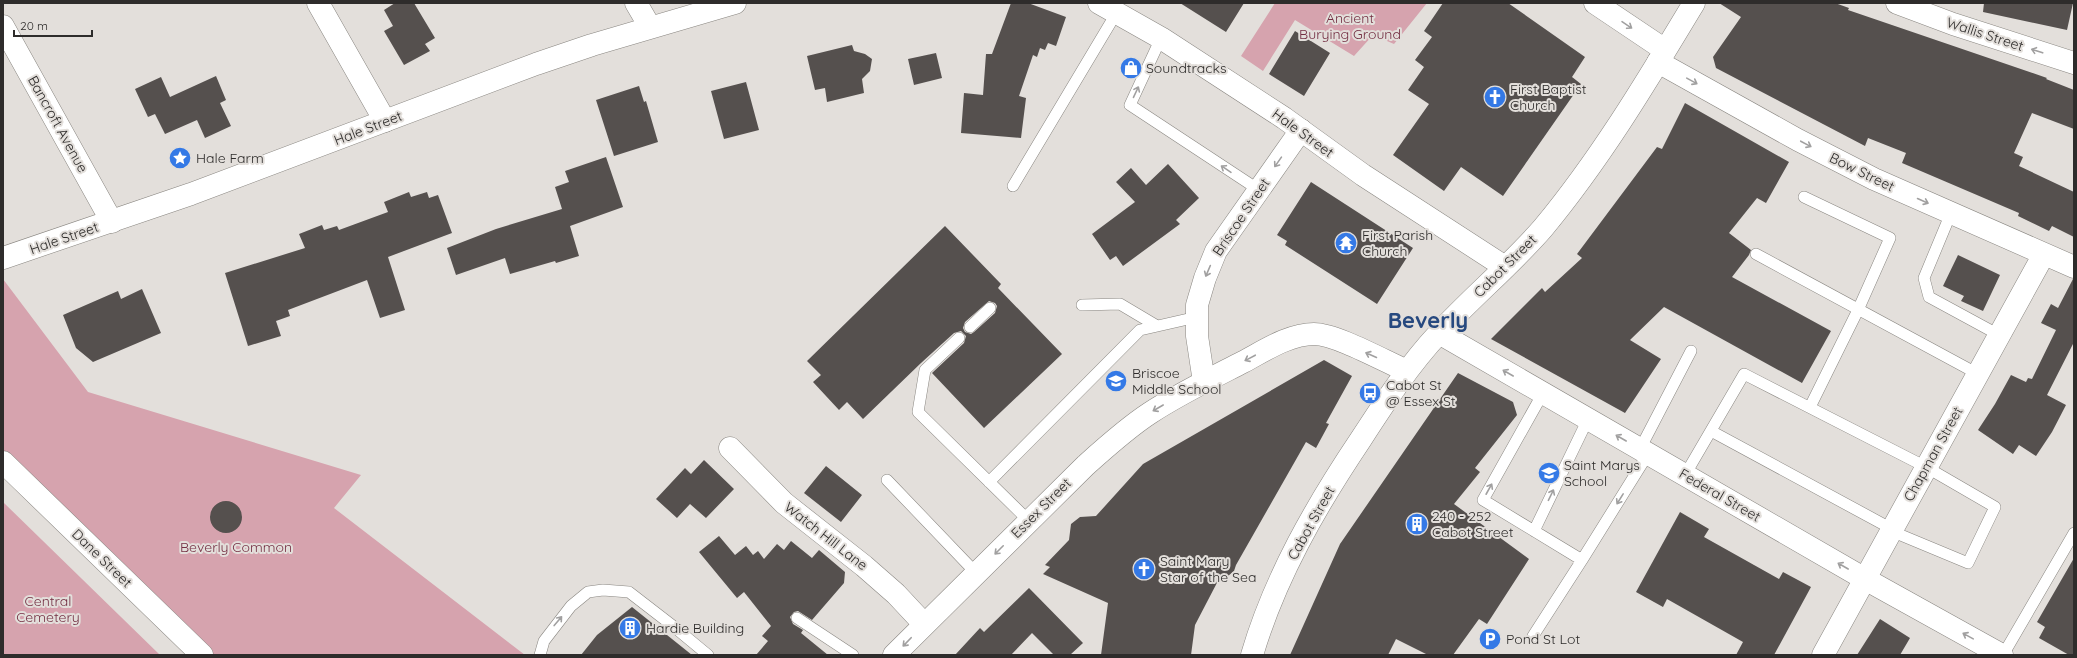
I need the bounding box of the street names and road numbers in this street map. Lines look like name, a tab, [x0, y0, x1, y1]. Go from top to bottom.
street label: Wallis Street	[1944, 13, 2026, 55]
street label: Bancroft Avenue	[24, 72, 92, 176]
street label: Hale Street	[1269, 105, 1337, 161]
street label: Hale Street	[331, 107, 405, 149]
street label: Bow Street	[1827, 149, 1898, 196]
street label: Briscoe Street	[1208, 175, 1274, 259]
street label: Hale Street	[27, 218, 101, 258]
street label: Cabot Street	[1470, 231, 1540, 301]
street label: Chapman Street	[1900, 403, 1967, 504]
street label: Federal Street	[1676, 464, 1764, 526]
street label: Essex Street	[1007, 474, 1075, 542]
street label: Cabot Street	[1283, 483, 1339, 563]
street label: Watch Hill Lane	[781, 498, 871, 574]
street label: Dane Street	[68, 525, 136, 591]

